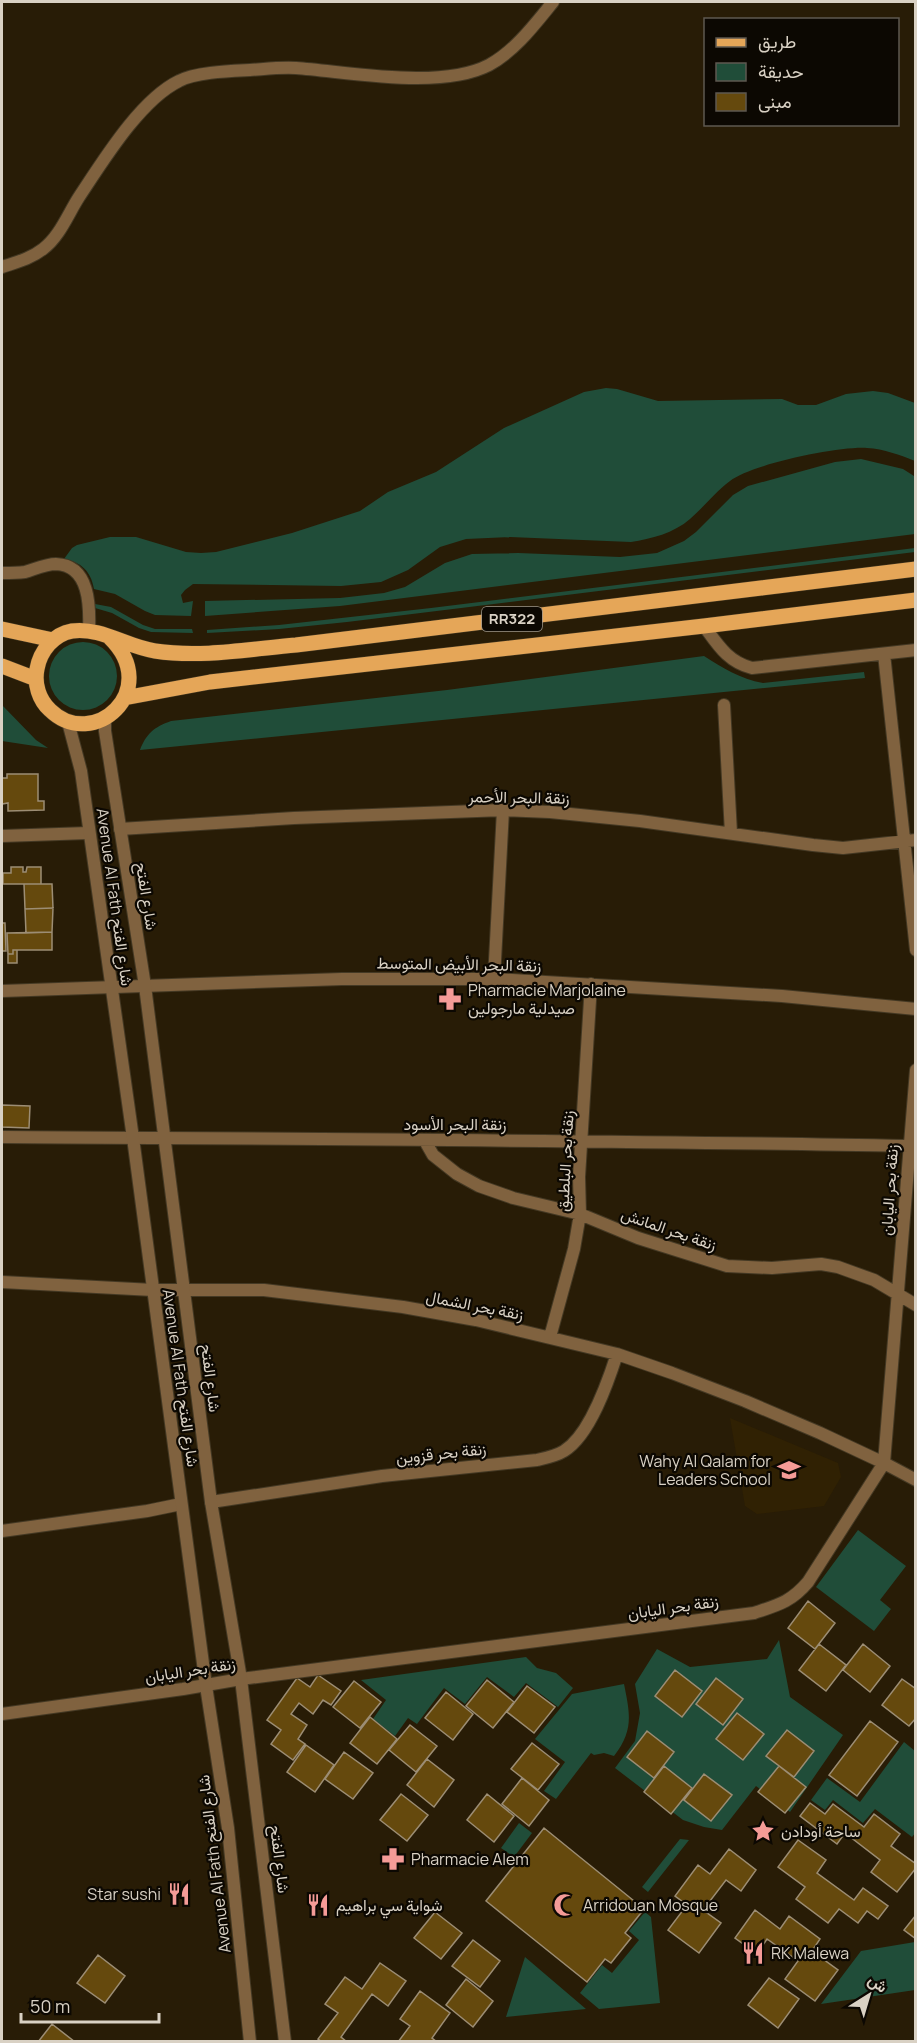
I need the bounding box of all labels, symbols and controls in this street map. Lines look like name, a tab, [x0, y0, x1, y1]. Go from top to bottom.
legend	[704, 18, 899, 126]
text: طريق	[758, 29, 796, 53]
text: حديقة	[758, 59, 804, 83]
text: مبنى	[758, 89, 792, 113]
road number: RR322	[482, 607, 542, 631]
street label: زنقة البحر الأحمر	[467, 785, 570, 809]
street label: Avenue Al Fath شارع الفتح	[91, 807, 138, 987]
street label: شارع الفتح	[130, 860, 163, 932]
street label: زنقة البحر الأبيض المتوسط	[377, 952, 541, 976]
place label: Pharmacie Marjolaine صيدلية مارجولين	[468, 979, 626, 1019]
pharmacy icon: Pharmacie Marjolaine صيدلية مارجولين	[437, 986, 463, 1012]
street label: زنقة بحر البلطيق	[551, 1110, 579, 1212]
street label: زنقة البحر الأسود	[404, 1113, 506, 1135]
street label: زنقة بحر اليابان	[875, 1144, 903, 1236]
street label: زنقة بحر المانش	[618, 1202, 720, 1256]
street label: زنقة بحر الشمال	[424, 1285, 526, 1325]
street label: Avenue Al Fath شارع الفتح	[157, 1288, 204, 1468]
street label: شارع الفتح	[195, 1343, 226, 1413]
street label: زنقة بحر قزوين	[395, 1437, 487, 1469]
place label: Wahy Al Qalam for Leaders School	[639, 1450, 771, 1490]
school or university icon: Wahy Al Qalam for Leaders School	[776, 1457, 802, 1483]
street label: زنقة بحر اليابان	[626, 1590, 720, 1624]
street label: زنقة بحر اليابان	[143, 1652, 237, 1688]
street label: Avenue Al Fath شارع الفتح	[192, 1774, 237, 1954]
place icon: ساحة أودادن	[750, 1818, 776, 1844]
place label: ساحة أودادن	[781, 1820, 861, 1842]
street label: شارع الفتح	[264, 1824, 295, 1894]
pharmacy icon: Pharmacie Alem	[380, 1846, 406, 1872]
place label: Pharmacie Alem	[411, 1848, 529, 1870]
restaurant icon: Star sushi	[166, 1881, 192, 1907]
place label: Star sushi	[87, 1883, 161, 1905]
restaurant icon: شواية سي براهيم	[305, 1892, 331, 1918]
mosque icon: Arridouan Mosque	[552, 1892, 578, 1918]
place label: شواية سي براهيم	[336, 1894, 443, 1919]
place label: Arridouan Mosque	[583, 1894, 718, 1916]
restaurant icon: RK Malewa	[740, 1940, 766, 1966]
place label: RK Malewa	[771, 1942, 849, 1964]
north arrow	[839, 1965, 899, 2025]
text: ش	[864, 1968, 892, 1998]
scale bar	[21, 1986, 159, 2024]
text: 50 m	[30, 1994, 70, 2018]

